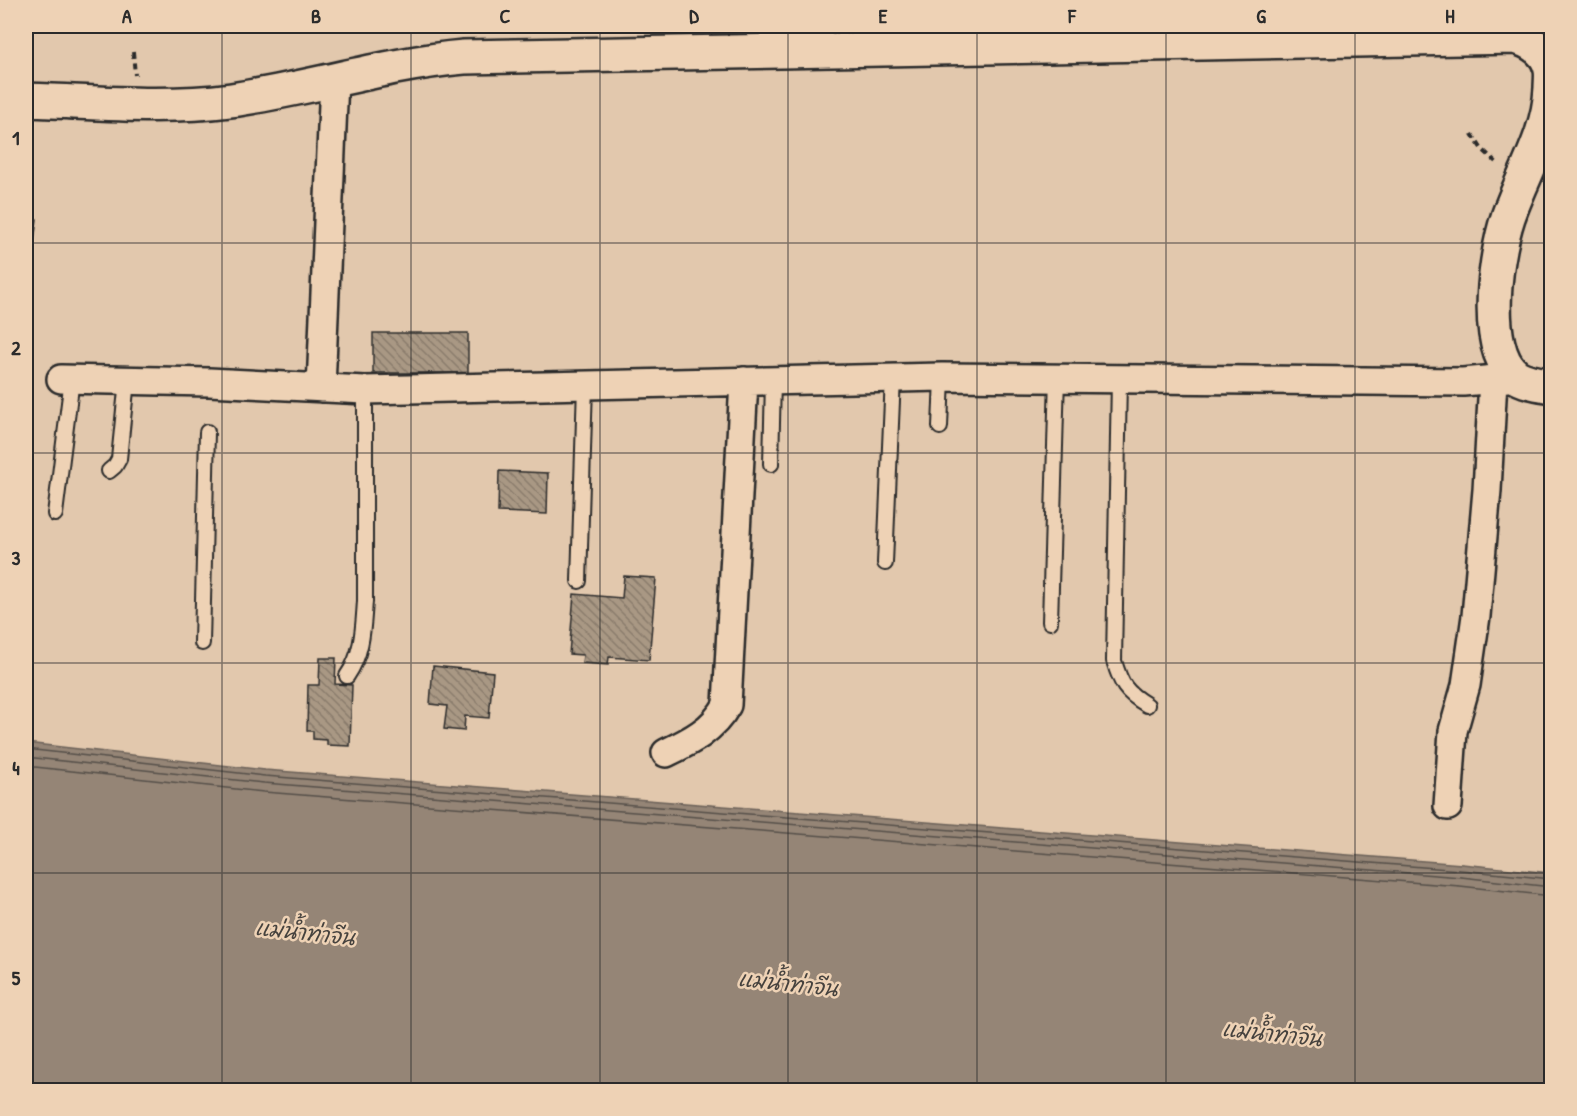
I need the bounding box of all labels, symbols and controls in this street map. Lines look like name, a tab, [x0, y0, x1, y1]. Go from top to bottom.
text: A	[122, 2, 132, 29]
text: B	[311, 2, 321, 29]
text: C	[500, 2, 511, 29]
text: D	[689, 2, 699, 29]
text: E	[879, 2, 888, 29]
text: F	[1067, 2, 1077, 29]
text: G	[1256, 2, 1266, 29]
text: H	[1445, 2, 1455, 29]
text: 1	[12, 124, 20, 151]
text: 2	[11, 334, 21, 361]
text: 3	[12, 544, 21, 571]
text: 4	[12, 754, 20, 781]
water label: แม่น้ำท่าจีน	[254, 908, 358, 952]
water label: แม่น้ำท่าจีน	[737, 959, 841, 1003]
text: 5	[12, 964, 21, 991]
water label: แม่น้ำท่าจีน	[1221, 1009, 1325, 1053]

